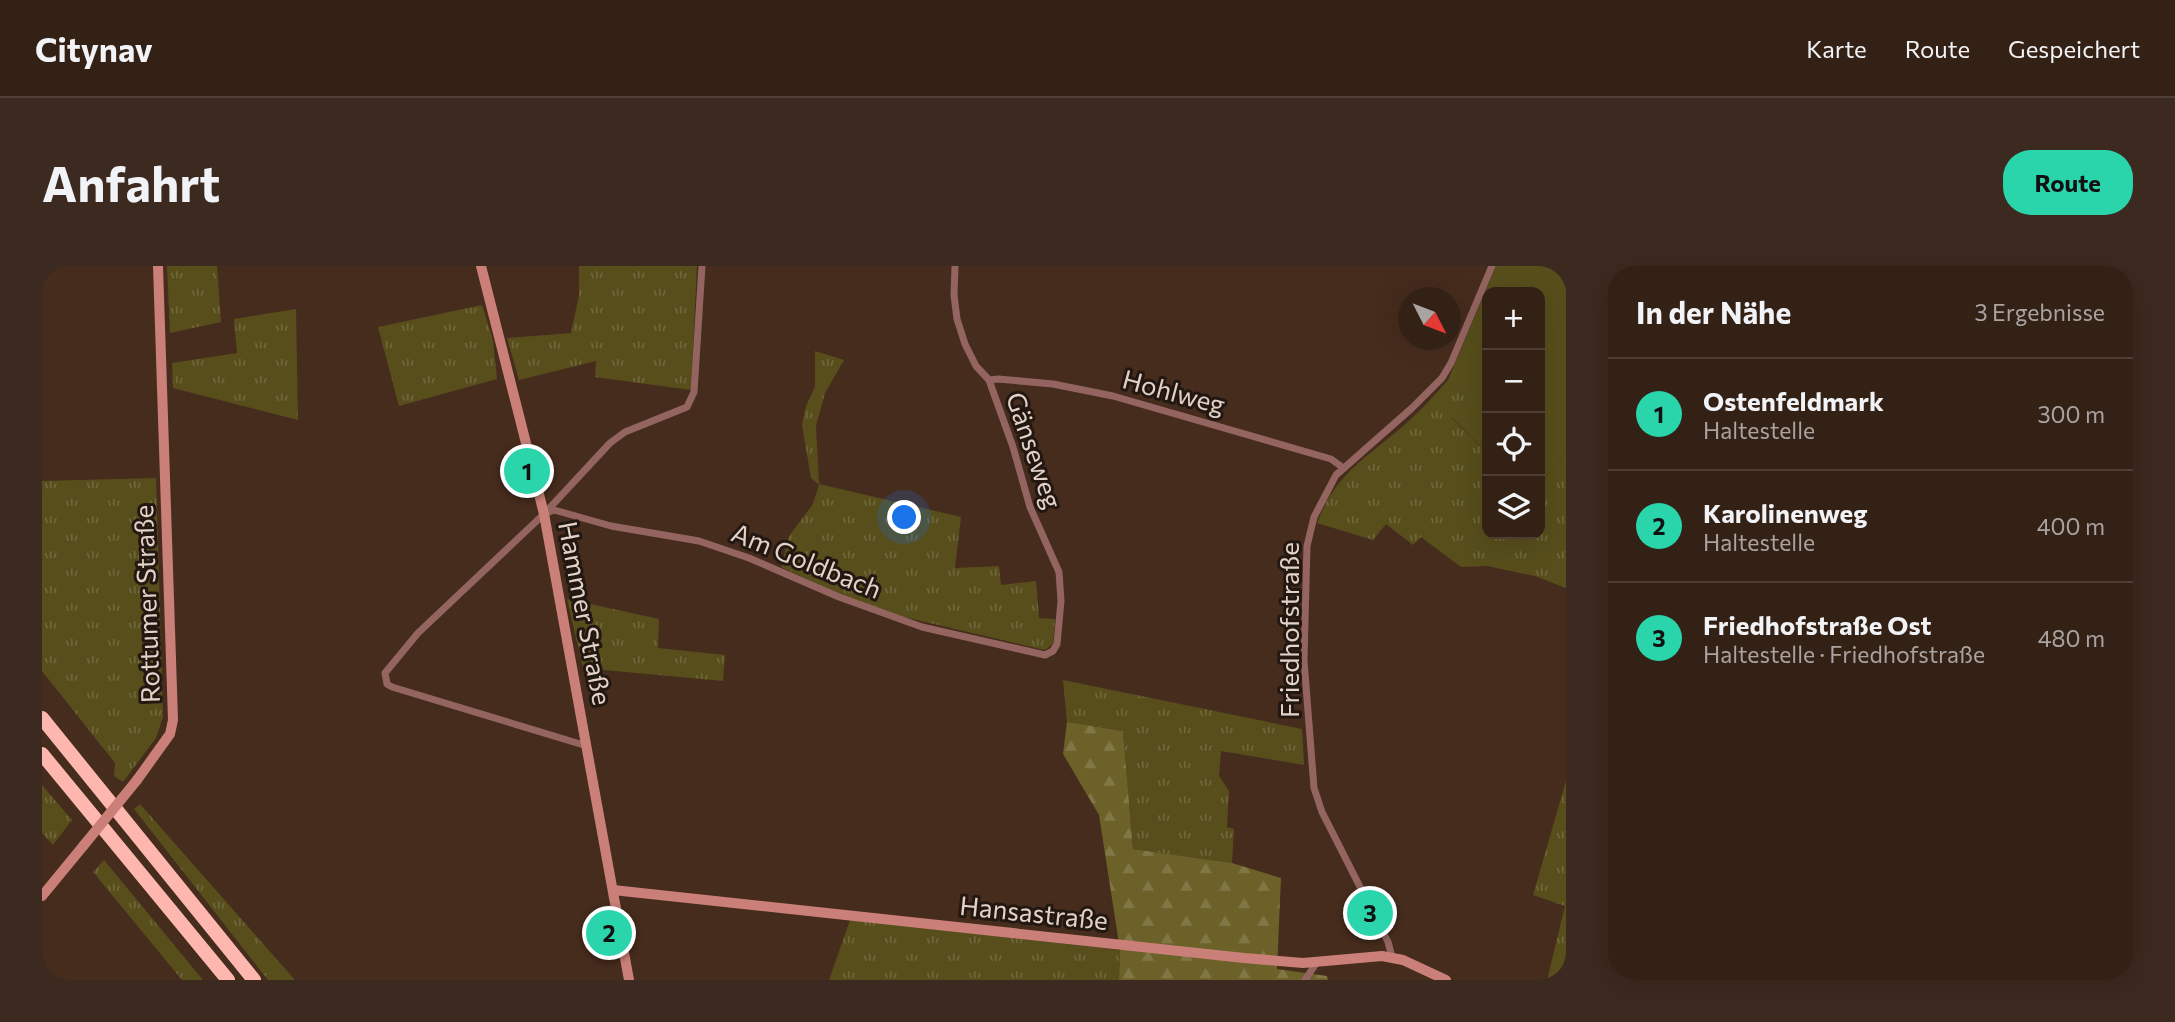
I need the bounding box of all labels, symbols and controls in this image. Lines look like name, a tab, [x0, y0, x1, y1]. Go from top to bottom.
text: Citynav	[35, 28, 153, 69]
text: Karte	[1806, 34, 1867, 63]
text: Route	[1905, 34, 1970, 63]
text: Gespeichert	[2008, 34, 2140, 63]
button: Route	[2003, 150, 2133, 215]
text: Anfahrt	[42, 152, 220, 212]
north arrow	[1398, 287, 1461, 350]
map controls	[1482, 287, 1545, 539]
button: +	[1482, 287, 1545, 350]
text: In der Nähe	[1636, 293, 1791, 330]
text: 3 Ergebnisse	[1975, 298, 2105, 326]
button: −	[1482, 350, 1545, 413]
street label: Hohlweg	[1119, 362, 1229, 420]
text: Ostenfeldmark	[1703, 385, 1884, 416]
street label: Gänseweg	[1001, 388, 1069, 512]
text: 1	[1654, 400, 1664, 428]
text: 300 m	[2037, 400, 2105, 428]
button: locate	[1482, 413, 1545, 476]
text: Haltestelle	[1703, 416, 1815, 444]
pin: 1	[504, 445, 550, 497]
button: layers	[1482, 476, 1545, 539]
text: Karolinenweg	[1703, 497, 1868, 528]
your location	[887, 500, 921, 534]
street label: Rottumer Straße	[127, 504, 165, 704]
text: 2	[1652, 512, 1666, 540]
text: 400 m	[2037, 512, 2105, 540]
street label: Am Goldbach	[728, 516, 886, 604]
street label: Hammer Straße	[553, 519, 619, 707]
text: Haltestelle	[1703, 528, 1815, 556]
street label: Friedhofstraße	[1273, 542, 1304, 718]
text: Friedhofstraße Ost	[1703, 609, 1931, 640]
text: 3	[1652, 624, 1666, 652]
text: 480 m	[2038, 624, 2105, 652]
text: Haltestelle · Friedhofstraße	[1703, 640, 1985, 668]
pin: 3	[1347, 887, 1393, 939]
street label: Hansastraße	[958, 889, 1110, 935]
pin: 2	[586, 907, 632, 959]

